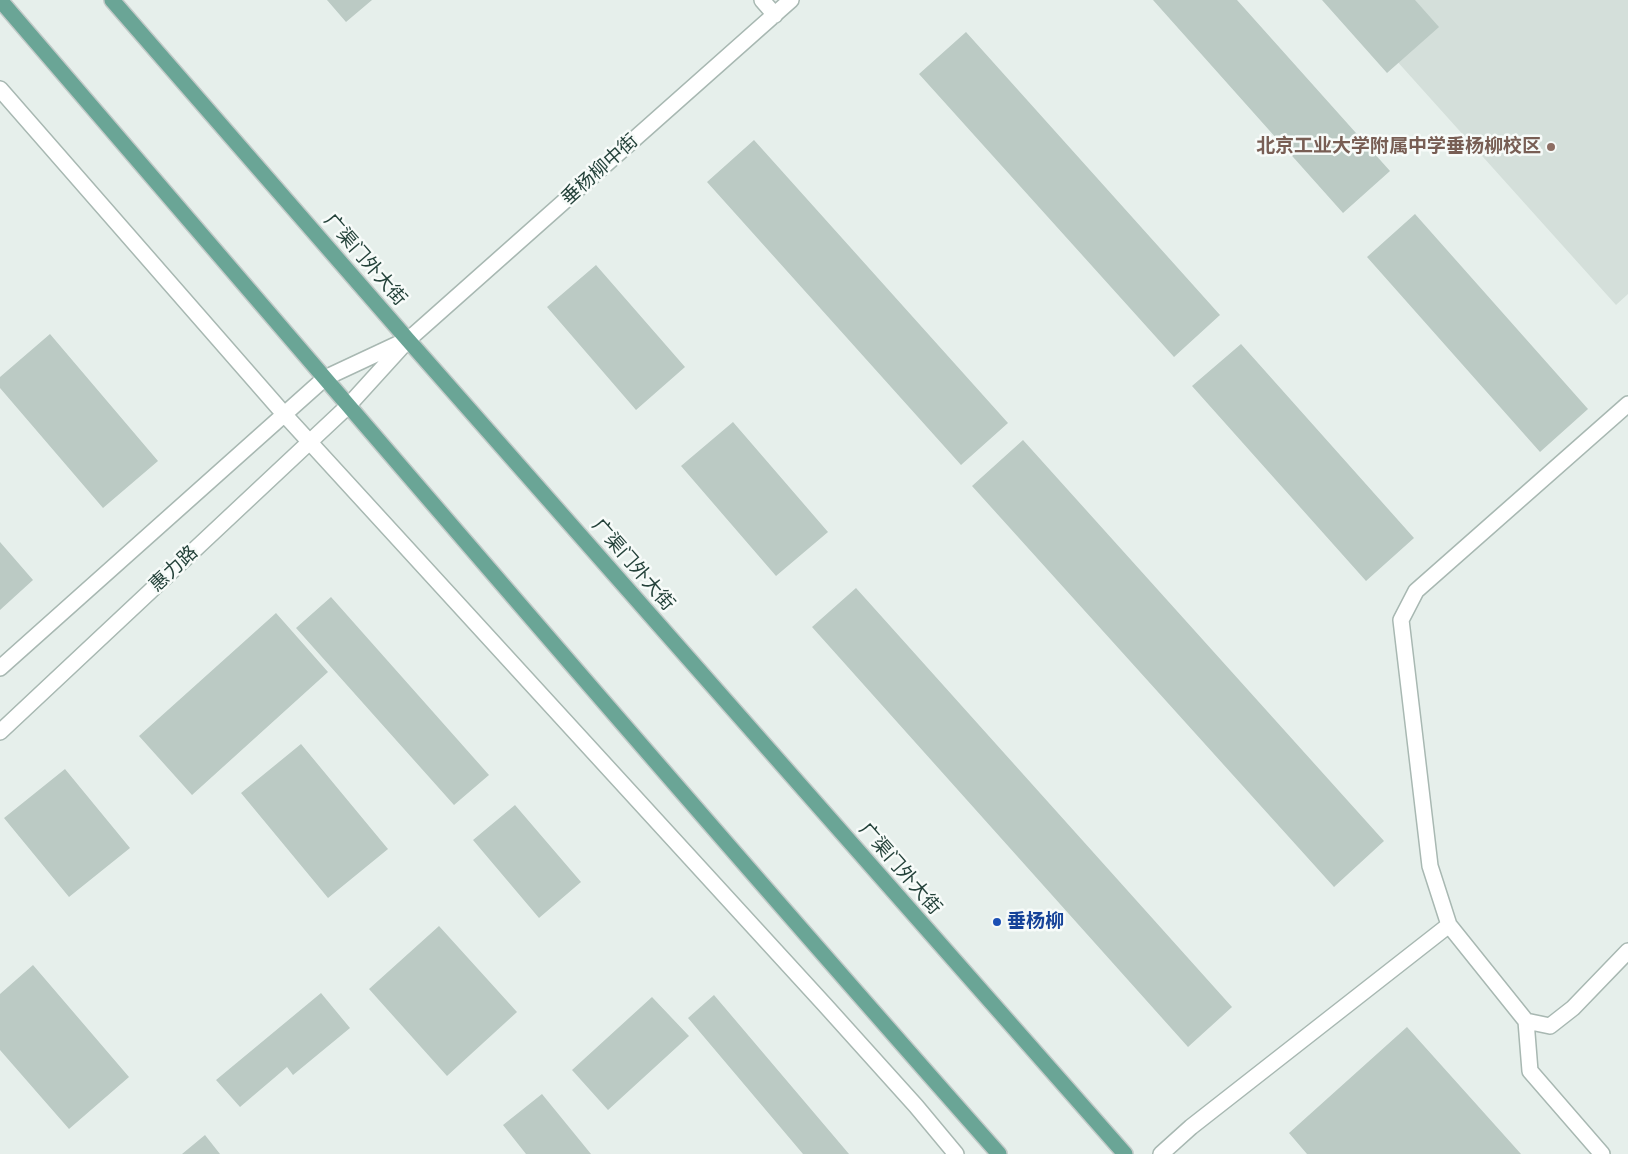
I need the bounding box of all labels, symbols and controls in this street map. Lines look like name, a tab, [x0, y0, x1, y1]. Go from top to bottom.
street label: 垂杨柳中街	[557, 130, 643, 210]
place label: 北京工业大学附属中学垂杨柳校区	[1256, 136, 1541, 158]
marker: 北京工业大学附属中学垂杨柳校区	[1545, 141, 1557, 153]
street label: 广渠门外大街	[319, 210, 411, 310]
street label: 广渠门外大街	[587, 515, 679, 615]
street label: 惠力路	[145, 541, 203, 597]
street label: 广渠门外大街	[854, 819, 946, 919]
place label: 垂杨柳	[1007, 911, 1064, 933]
marker: 垂杨柳	[991, 916, 1003, 928]

